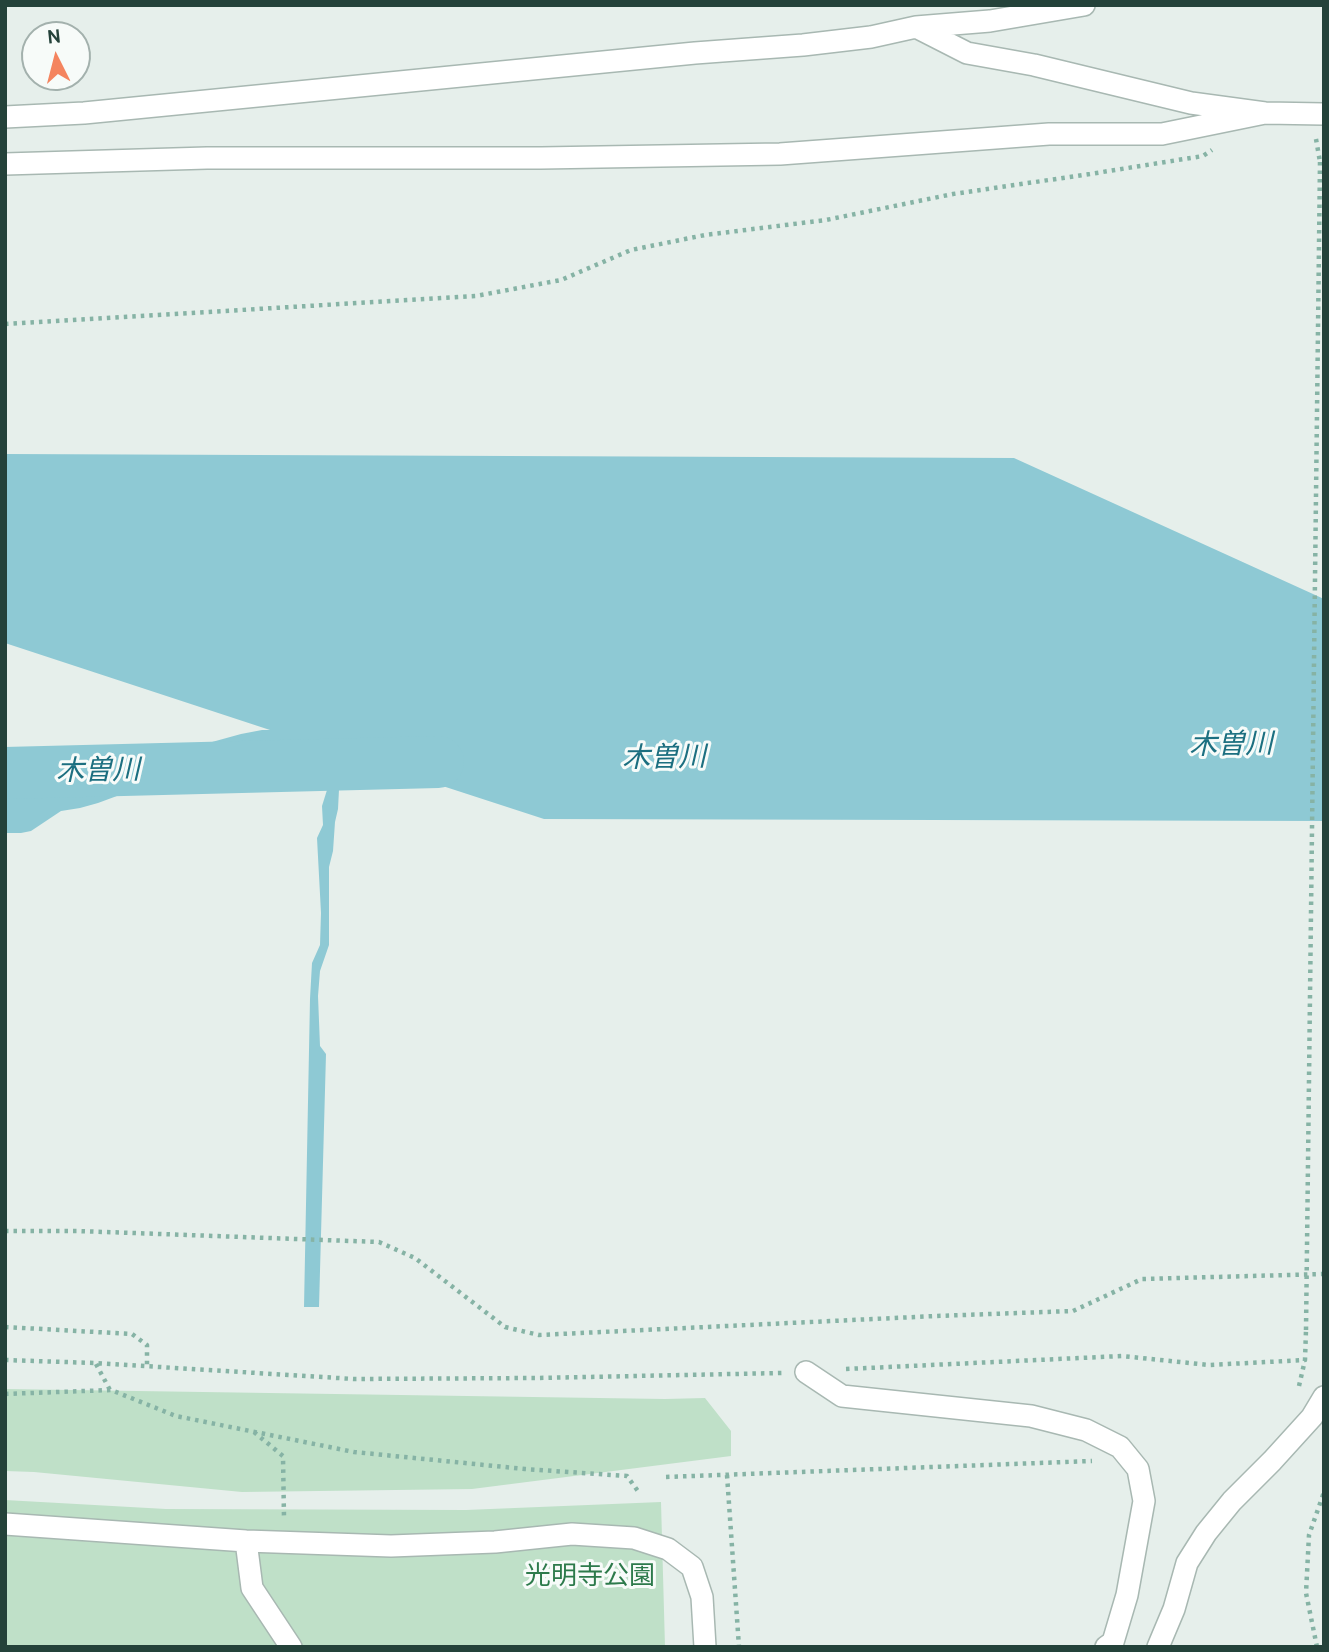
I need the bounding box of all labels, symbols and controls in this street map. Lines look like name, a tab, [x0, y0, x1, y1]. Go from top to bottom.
north arrow	[21, 21, 91, 91]
text: N	[46, 24, 62, 49]
water label: 木曽川	[1189, 727, 1273, 763]
water label: 木曽川	[622, 740, 706, 776]
water label: 木曽川	[56, 753, 140, 789]
park label: 光明寺公園	[525, 1560, 655, 1592]

